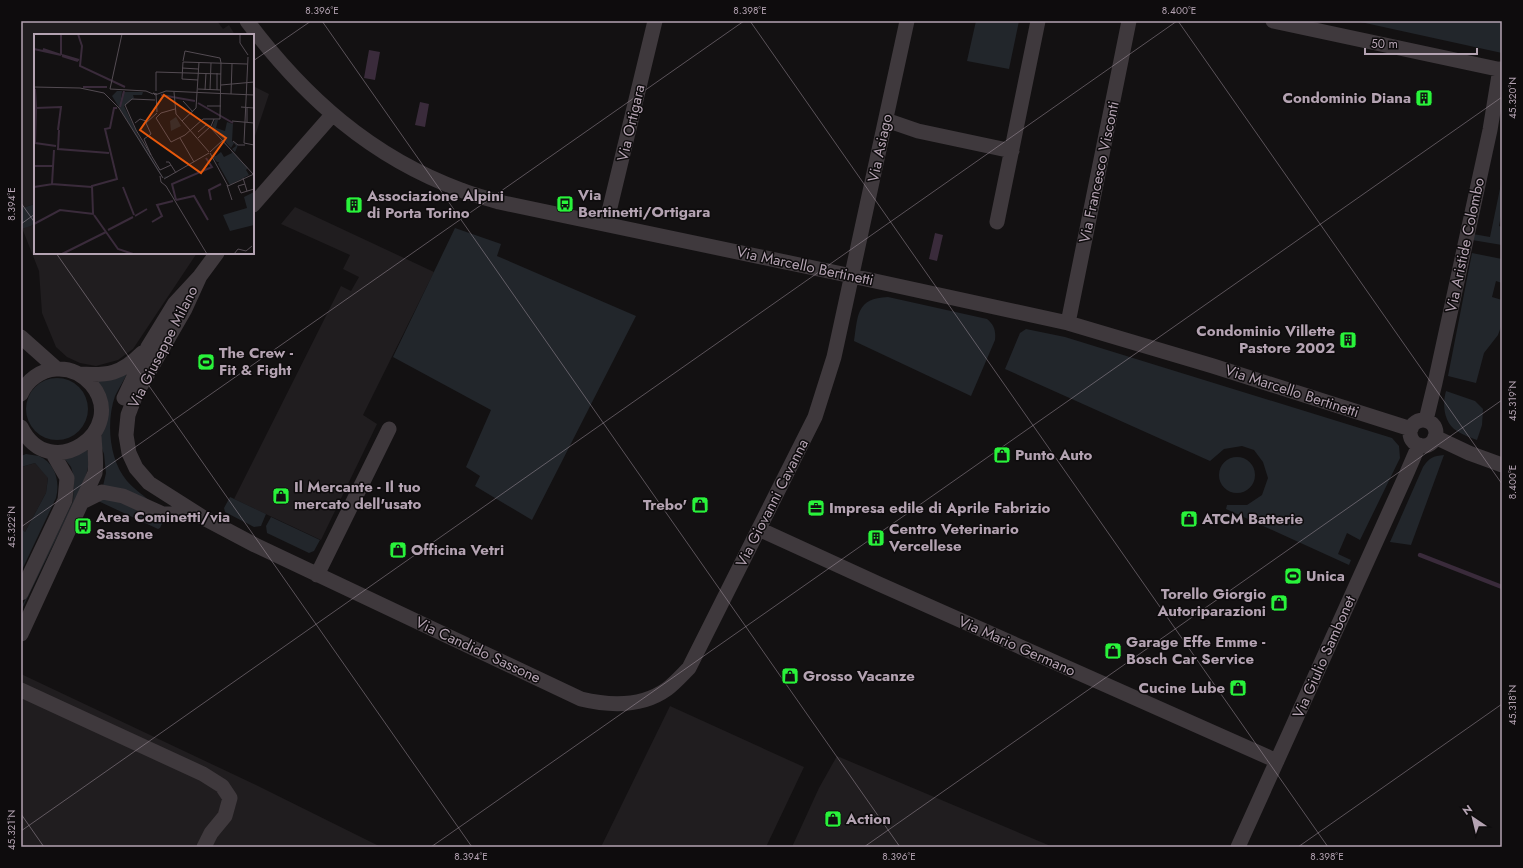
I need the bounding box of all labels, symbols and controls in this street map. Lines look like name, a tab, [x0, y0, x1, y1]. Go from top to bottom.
text: 8.396°E	[305, 3, 339, 18]
text: 8.398°E	[733, 3, 767, 18]
text: 8.400°E	[1162, 3, 1196, 18]
scale bar	[1365, 30, 1477, 56]
inset map	[34, 34, 254, 254]
text: 50 m	[1371, 35, 1398, 53]
text: 45.320°N	[1505, 77, 1520, 119]
street label: Via Ortigara	[611, 82, 651, 164]
place label: Condominio Diana	[1282, 87, 1411, 109]
building icon: Condominio Diana	[1414, 88, 1434, 108]
street label: Via Francesco Visconti	[1073, 99, 1125, 245]
street label: Via Asiago	[862, 112, 898, 184]
street label: Via Aristide Colombo	[1440, 176, 1490, 314]
place label: Via Bertinetti/Ortigara	[577, 184, 710, 223]
place label: Associazione Alpini di Porta Torino	[366, 185, 504, 224]
text: 8.394°E	[4, 187, 19, 221]
bus stop icon: Via Bertinetti/Ortigara	[555, 194, 575, 214]
building icon: Associazione Alpini di Porta Torino	[344, 195, 364, 215]
street label: Via Marcello Bertinetti	[734, 241, 876, 291]
street label: Via Giuseppe Milano	[123, 282, 203, 412]
place label: Condominio Villette Pastore 2002	[1196, 320, 1335, 359]
building icon: Condominio Villette Pastore 2002	[1338, 330, 1358, 350]
place label: The Crew - Fit & Fight	[219, 342, 294, 381]
sports icon: The Crew - Fit & Fight	[196, 352, 216, 372]
street label: Via Marcello Bertinetti	[1222, 359, 1362, 423]
text: 45.319°N	[1505, 381, 1520, 421]
street label: Via Giovanni Cavanna	[730, 435, 814, 571]
place label: Punto Auto	[1015, 444, 1093, 466]
shop icon: Punto Auto	[992, 445, 1012, 465]
text: 8.400°E	[1505, 465, 1520, 499]
place label: Il Mercante - Il tuo mercato dell'usato	[294, 476, 422, 515]
shop icon: Il Mercante - Il tuo mercato dell'usato	[271, 486, 291, 506]
place label: Trebo'	[643, 494, 687, 516]
shop icon: Trebo'	[690, 495, 710, 515]
place label: Impresa edile di Aprile Fabrizio	[829, 497, 1051, 519]
office icon: Impresa edile di Aprile Fabrizio	[806, 498, 826, 518]
text: 45.322°N	[4, 506, 19, 548]
place label: Area Cominetti/via Sassone	[95, 506, 230, 545]
place label: ATCM Batterie	[1201, 508, 1304, 530]
shop icon: ATCM Batterie	[1179, 509, 1199, 529]
bus stop icon: Area Cominetti/via Sassone	[73, 516, 93, 536]
place label: Centro Veterinario Vercellese	[888, 518, 1019, 557]
building icon: Centro Veterinario Vercellese	[866, 528, 886, 548]
place label: Officina Vetri	[411, 539, 504, 561]
shop icon: Officina Vetri	[388, 540, 408, 560]
place label: Unica	[1306, 565, 1345, 587]
sports icon: Unica	[1283, 566, 1303, 586]
place label: Torello Giorgio Autoriparazioni	[1157, 583, 1266, 622]
street label: Via Giulio Sambonet	[1287, 592, 1361, 722]
shop icon: Torello Giorgio Autoriparazioni	[1269, 593, 1289, 613]
street label: Via Mario Germano	[955, 610, 1079, 682]
street label: Via Candido Sassone	[412, 611, 544, 689]
place label: Garage Effe Emme - Bosch Car Service	[1126, 631, 1266, 670]
shop icon: Garage Effe Emme - Bosch Car Service	[1103, 641, 1123, 661]
place label: Grosso Vacanze	[803, 665, 915, 687]
shop icon: Grosso Vacanze	[780, 666, 800, 686]
place label: Cucine Lube	[1138, 677, 1225, 699]
shop icon: Cucine Lube	[1228, 678, 1248, 698]
text: 45.318°N	[1505, 685, 1520, 725]
north arrow	[1453, 798, 1493, 838]
text: N	[1459, 801, 1475, 819]
place label: Action	[845, 808, 891, 830]
shop icon: Action	[823, 809, 843, 829]
text: 45.321°N	[4, 810, 19, 850]
text: 8.394°E	[454, 849, 488, 864]
text: 8.396°E	[882, 849, 916, 864]
text: 8.398°E	[1310, 849, 1344, 864]

